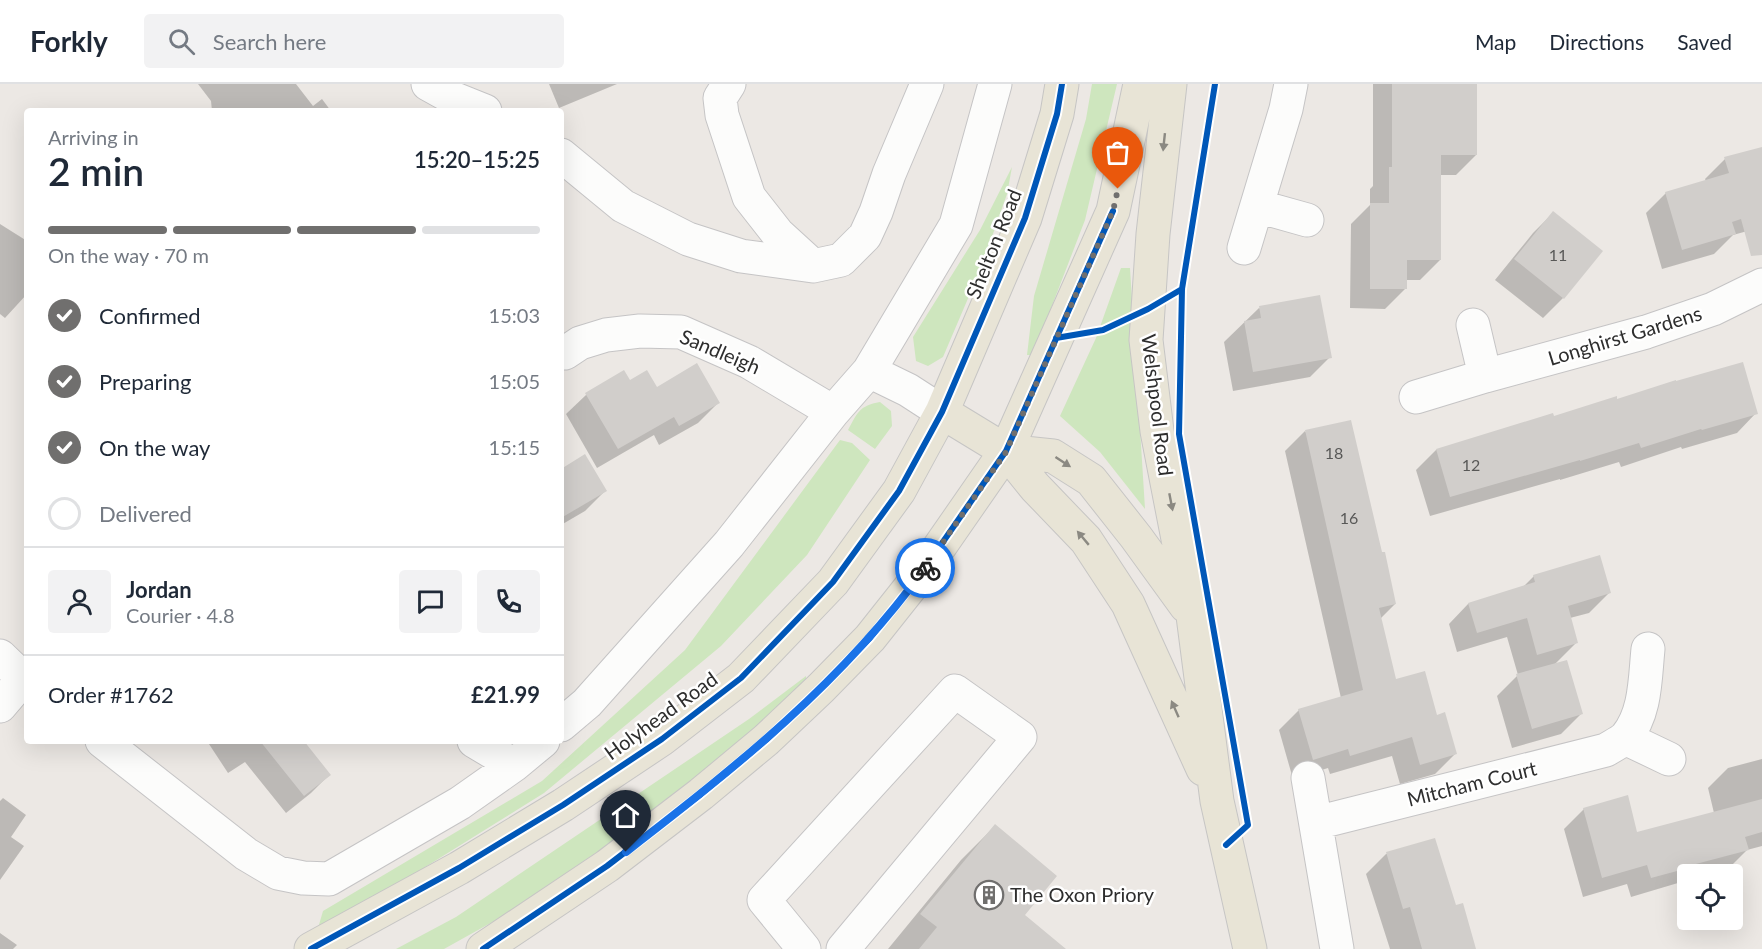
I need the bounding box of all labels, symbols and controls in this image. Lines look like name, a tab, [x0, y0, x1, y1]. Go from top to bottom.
search box	[144, 14, 564, 68]
text: Forkly	[30, 24, 108, 58]
icon: search	[165, 25, 198, 58]
text: Search here	[213, 28, 326, 55]
text: Map	[1475, 29, 1516, 54]
text: Directions	[1549, 29, 1644, 54]
text: Saved	[1677, 29, 1732, 54]
text: Arriving in	[48, 125, 139, 149]
pin	[1092, 127, 1143, 189]
one-way arrow	[1159, 133, 1168, 152]
icon: bag	[1101, 136, 1134, 169]
text: 15:20–15:25	[414, 146, 540, 173]
text: 2 min	[48, 148, 144, 194]
street label: Shelton Road	[960, 185, 1026, 302]
text: On the way · 70 m	[48, 243, 209, 267]
house number: 11	[1549, 245, 1567, 264]
icon: check	[48, 299, 81, 332]
street label: Longhirst Gardens	[1545, 300, 1704, 370]
text: Confirmed	[99, 302, 201, 329]
text: 15:03	[489, 303, 540, 327]
street label: Sandleigh	[677, 323, 764, 379]
street label: Welshpool Road	[1137, 333, 1179, 477]
icon: check	[48, 365, 81, 398]
text: Preparing	[99, 368, 191, 395]
text: 15:05	[489, 369, 540, 393]
icon: check	[48, 431, 81, 464]
text: On the way	[99, 434, 210, 461]
text: 15:15	[489, 435, 540, 459]
house number: 18	[1325, 443, 1343, 462]
house number: 12	[1462, 455, 1480, 474]
one-way arrow	[1055, 456, 1071, 467]
one-way arrow	[1167, 493, 1176, 512]
text: Delivered	[99, 500, 192, 527]
house number: 16	[1340, 508, 1358, 527]
one-way arrow	[1077, 531, 1090, 546]
courier	[895, 538, 955, 598]
icon: bike	[909, 552, 942, 585]
button: person	[48, 570, 111, 633]
button: chat	[399, 570, 462, 633]
button: phone	[477, 570, 540, 633]
text: Jordan	[126, 576, 192, 603]
text: Courier · 4.8	[126, 603, 235, 627]
street label: Holyhead Road	[599, 666, 722, 764]
text: Order #1762	[48, 681, 174, 708]
text: £21.99	[471, 681, 540, 708]
one-way arrow	[1170, 700, 1180, 718]
street label: Mitcham Court	[1404, 755, 1539, 811]
pin	[600, 790, 651, 852]
icon: home	[609, 799, 642, 832]
map controls	[1677, 864, 1743, 930]
button: locate	[1677, 864, 1743, 930]
building icon: The Oxon Priory	[973, 879, 1005, 911]
place label: The Oxon Priory	[1010, 882, 1155, 906]

